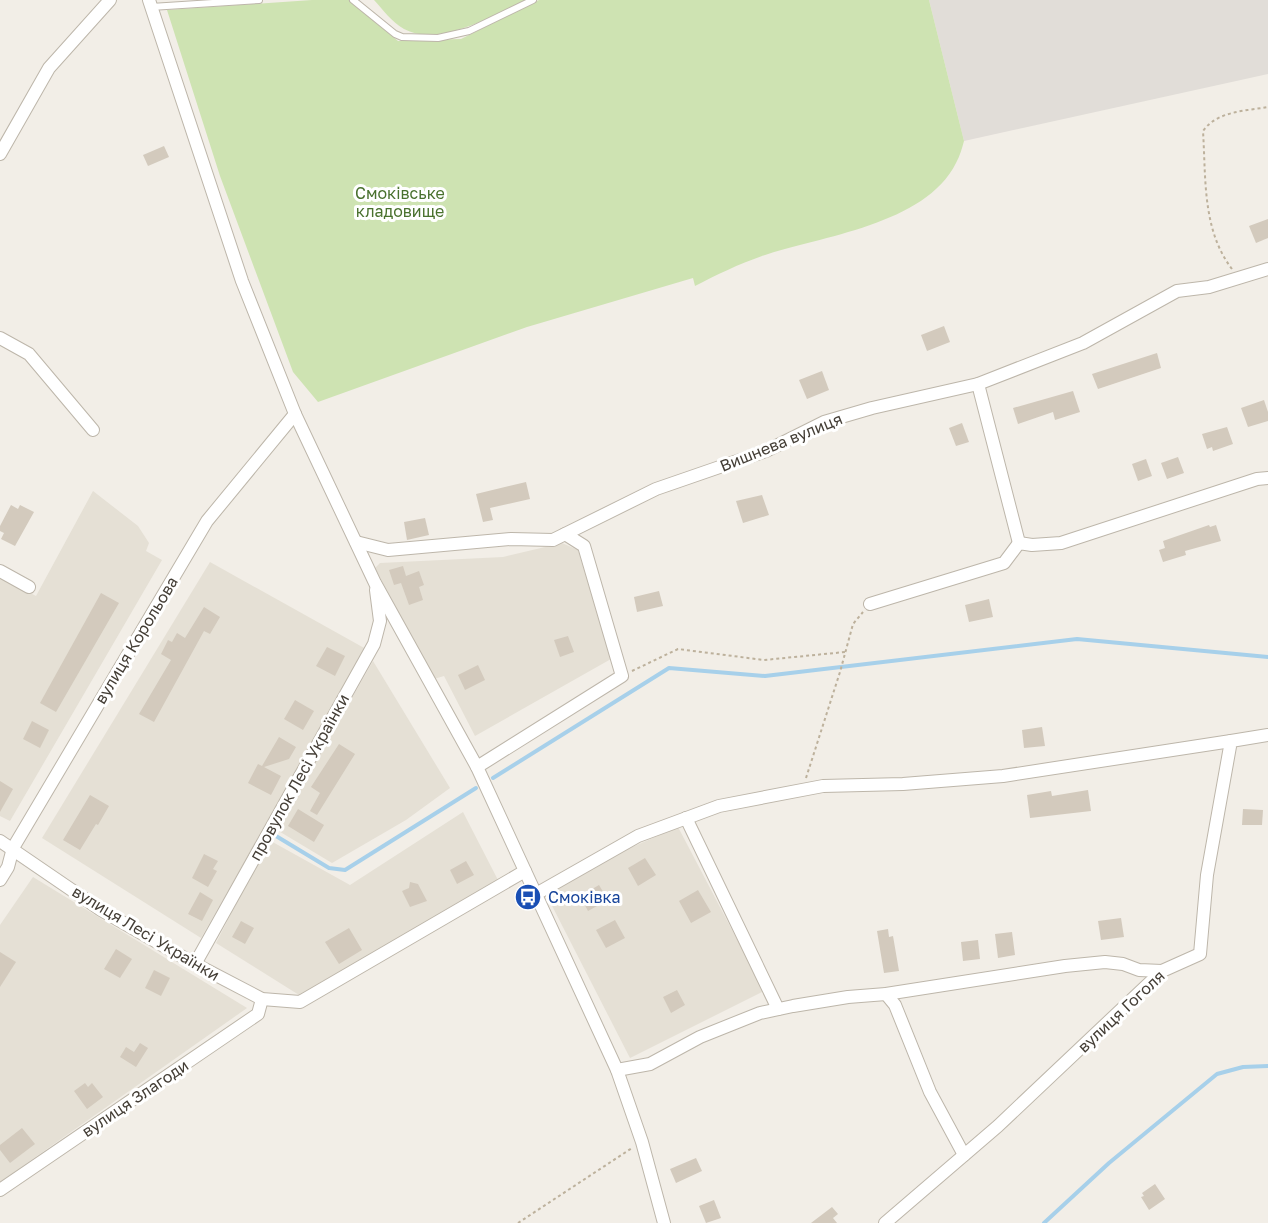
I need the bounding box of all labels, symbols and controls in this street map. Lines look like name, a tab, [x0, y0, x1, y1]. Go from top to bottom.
park label: Смоківське кладовище	[355, 183, 445, 221]
street label: Вишнева вулиця	[717, 408, 845, 476]
street label: вулиця Корольова	[90, 573, 182, 707]
street label: провулок Лесі Українки	[245, 690, 353, 864]
street label: вулиця Лесі Українки	[69, 881, 223, 985]
bus stop icon: Смоківка	[513, 882, 543, 912]
place label: Смоківка	[548, 887, 621, 907]
street label: вулиця Гоголя	[1073, 966, 1169, 1056]
street label: вулиця Злагоди	[78, 1055, 192, 1141]

